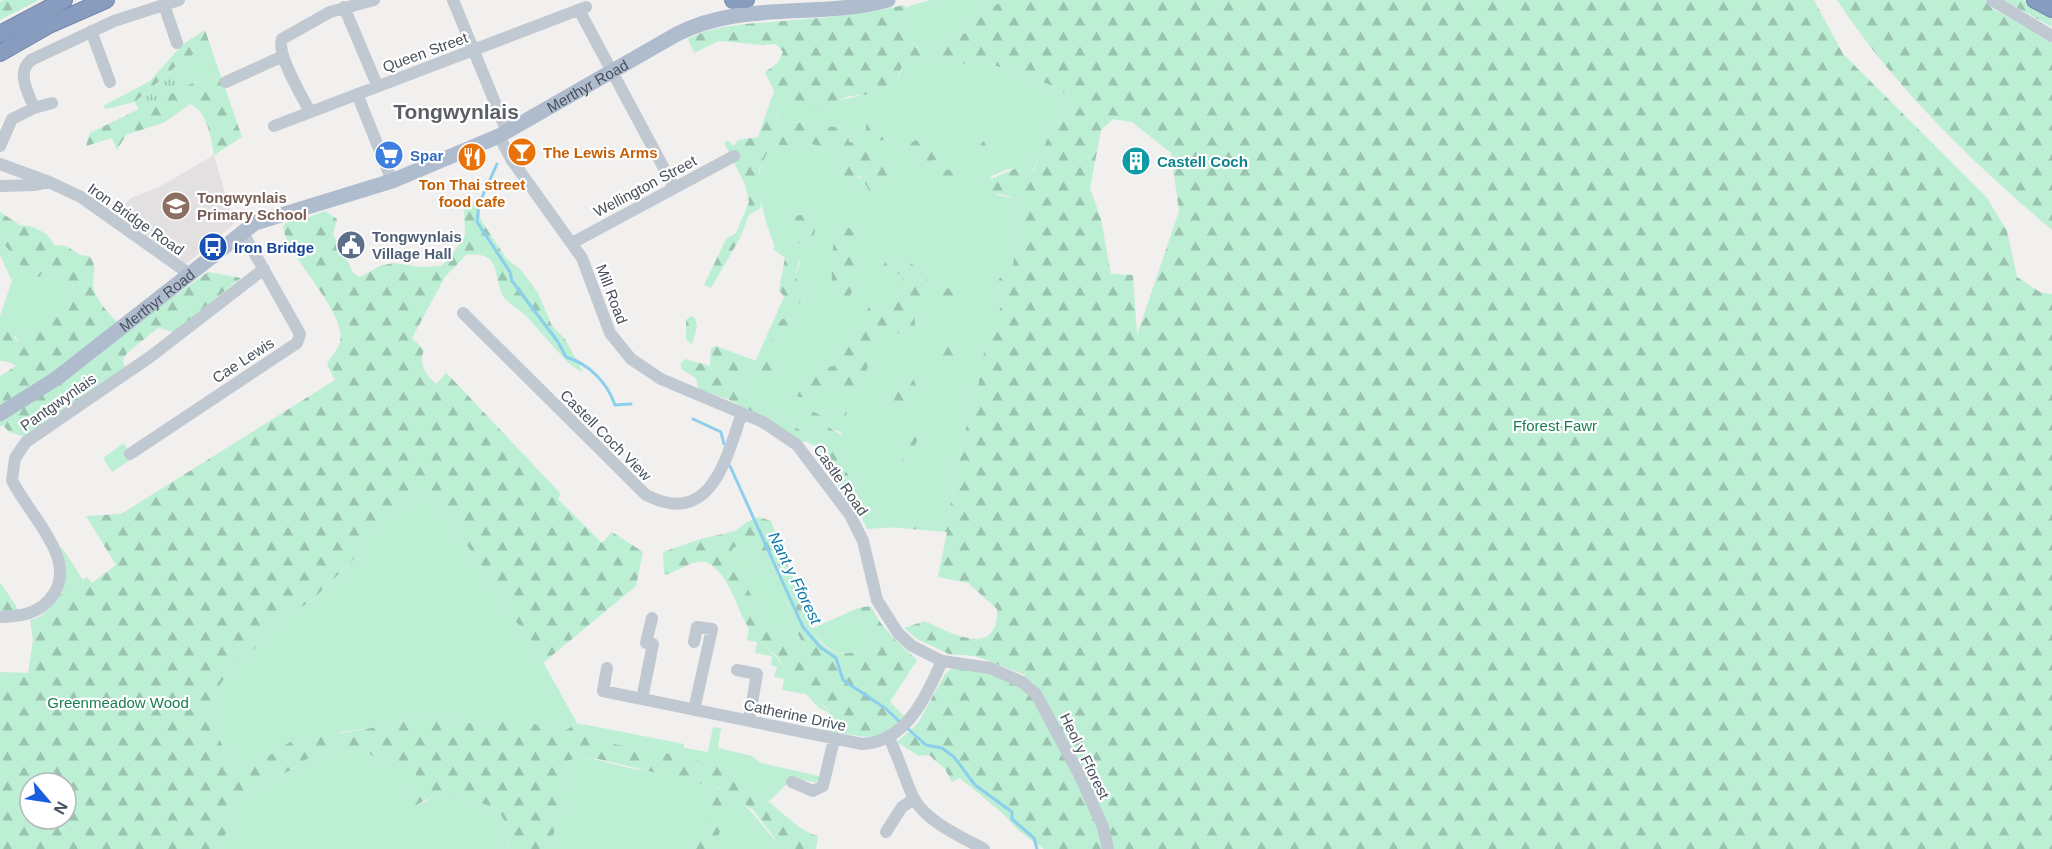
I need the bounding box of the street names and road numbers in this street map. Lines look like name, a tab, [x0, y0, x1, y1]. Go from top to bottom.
street label: Queen Street	[380, 28, 471, 75]
street label: Merthyr Road	[544, 55, 631, 115]
street label: Wellington Street	[591, 151, 700, 220]
street label: Iron Bridge Road	[85, 180, 187, 258]
street label: Mill Road	[593, 262, 631, 326]
street label: Merthyr Road	[116, 265, 198, 335]
street label: Cae Lewis	[209, 334, 277, 386]
street label: Pantgwynlais	[17, 370, 99, 434]
street label: Castell Coch View	[557, 386, 655, 484]
street label: Castle Road	[810, 441, 872, 519]
street label: Catherine Drive	[742, 696, 848, 734]
street label: Heol y Fforest	[1057, 710, 1113, 802]

